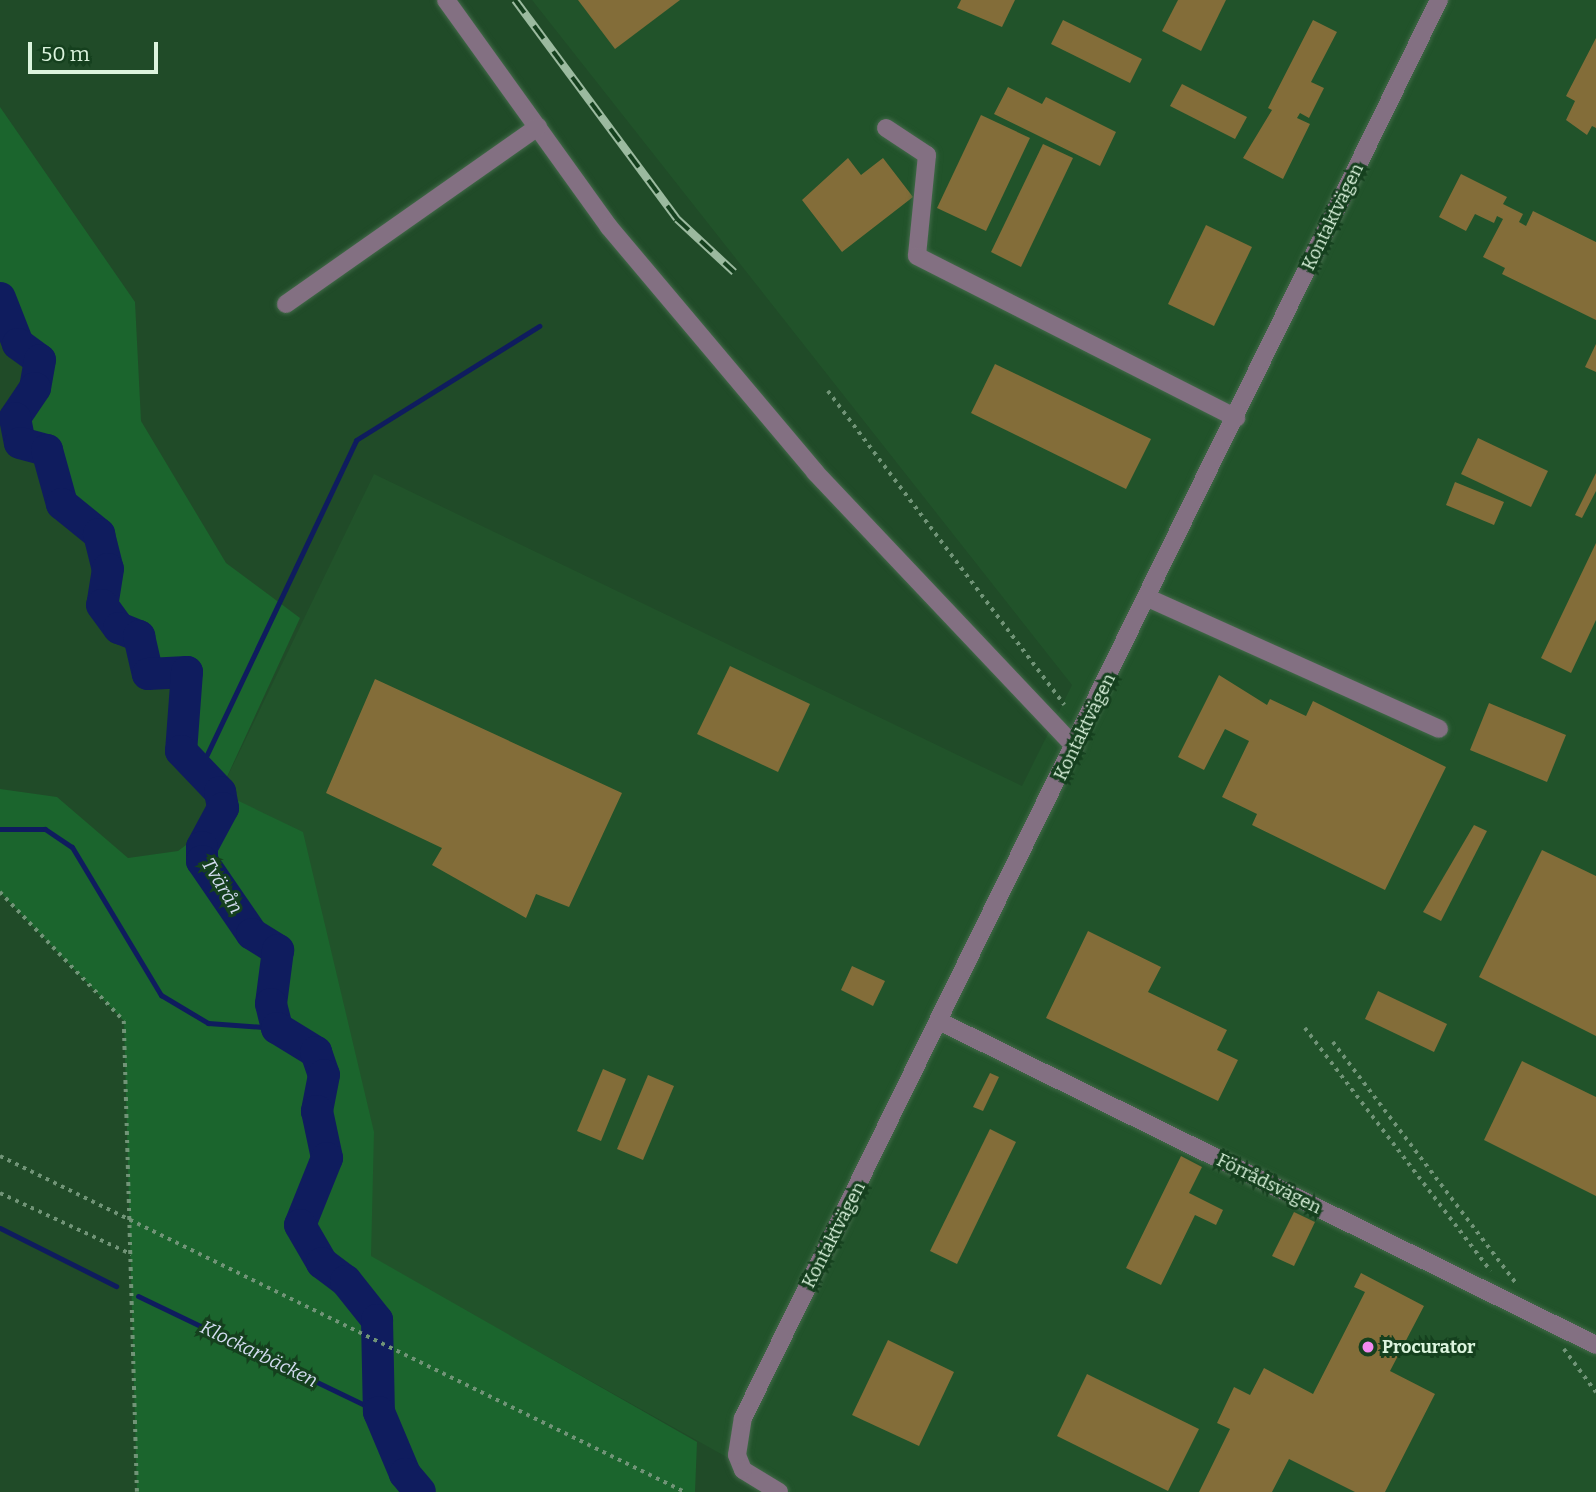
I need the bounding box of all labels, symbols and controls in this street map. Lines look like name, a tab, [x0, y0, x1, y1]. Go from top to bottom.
scale bar	[32, 28, 161, 72]
text: 50 m	[41, 41, 90, 67]
street label: Kontaktvägen	[1298, 160, 1368, 274]
street label: Kontaktvägen	[1050, 670, 1120, 784]
water label: Tvärån	[197, 854, 247, 918]
street label: Förrådsvägen	[1213, 1149, 1325, 1219]
street label: Kontaktvägen	[798, 1178, 870, 1292]
water label: Klockarbäcken	[197, 1316, 321, 1392]
place label: Procurator	[1382, 1336, 1476, 1358]
marker: Procurator	[1360, 1339, 1376, 1355]

